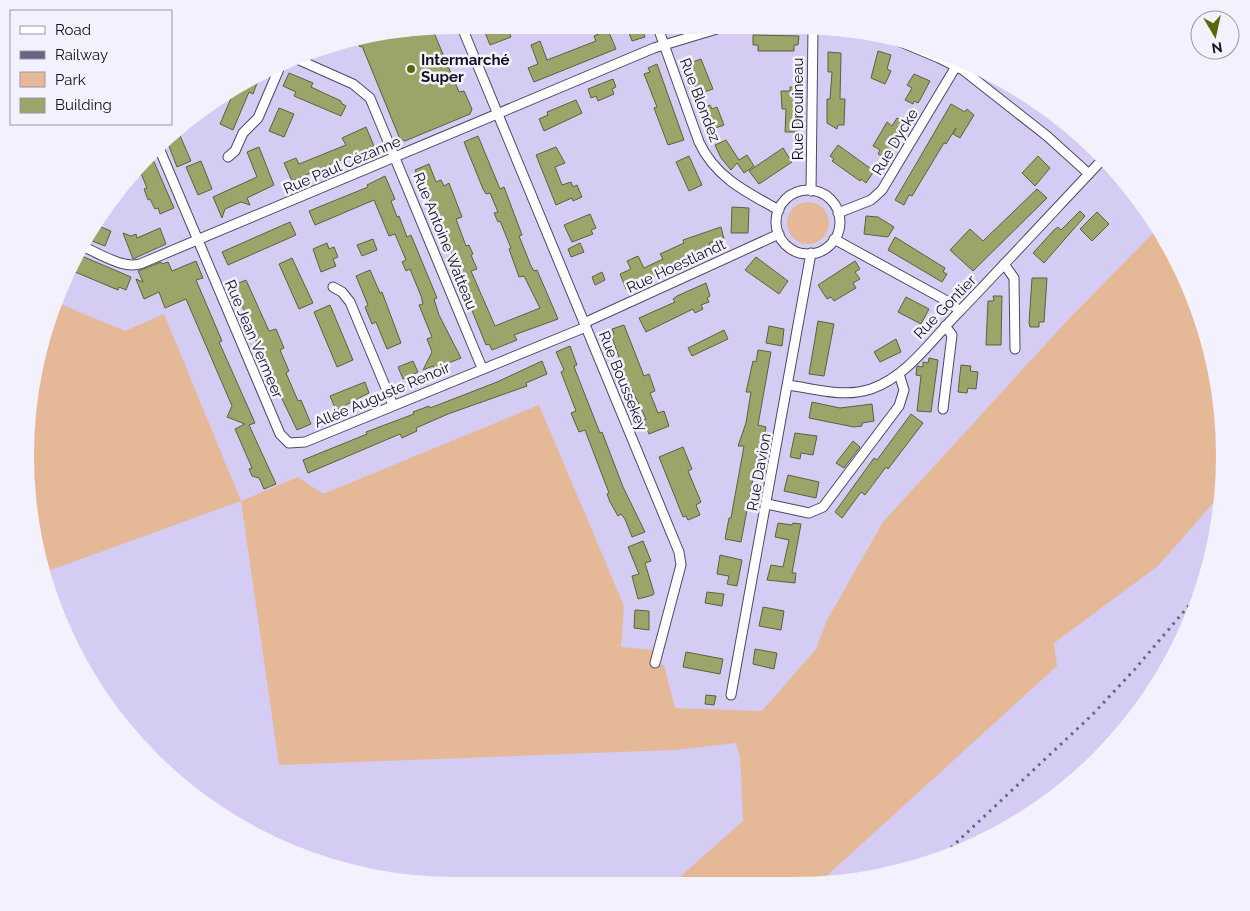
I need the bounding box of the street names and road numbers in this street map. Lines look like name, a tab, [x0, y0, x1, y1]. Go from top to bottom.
street label: Rue Blondez	[676, 56, 724, 144]
street label: Rue Drouineau	[789, 58, 807, 160]
street label: Rue Dycke	[868, 105, 922, 179]
street label: Rue Paul Cézanne	[281, 132, 404, 198]
street label: Rue Antoine Watteau	[409, 170, 481, 312]
street label: Rue Hoestlandt	[623, 235, 729, 297]
street label: Rue Gontier	[910, 271, 980, 343]
street label: Rue Jean Vermeer	[221, 277, 287, 402]
street label: Rue Boussekey	[595, 328, 651, 434]
street label: Allée Auguste Renoir	[311, 358, 453, 432]
street label: Rue Davion	[743, 432, 775, 512]

